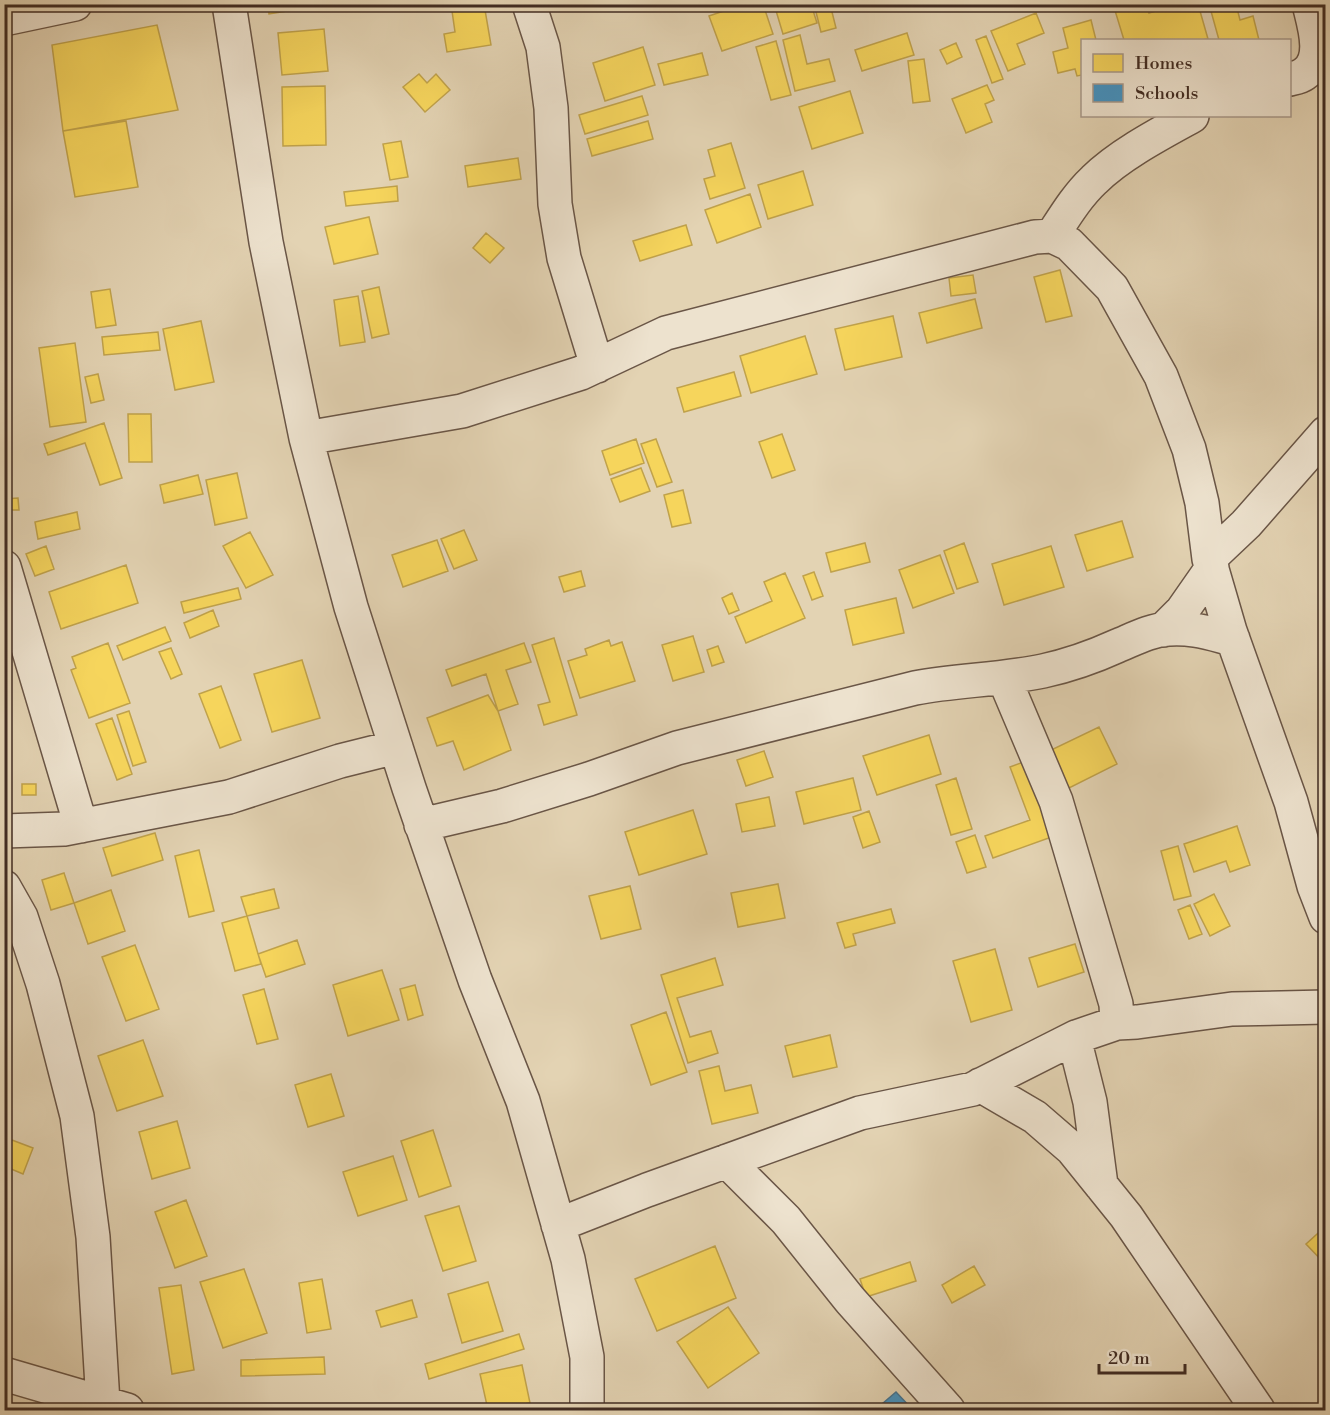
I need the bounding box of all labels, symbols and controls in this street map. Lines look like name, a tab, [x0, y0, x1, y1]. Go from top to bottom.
legend	[1081, 39, 1291, 117]
text: Homes	[1135, 52, 1192, 75]
text: Schools	[1135, 82, 1199, 105]
scale bar	[1099, 1337, 1184, 1375]
text: 20 m	[1108, 1347, 1150, 1370]

